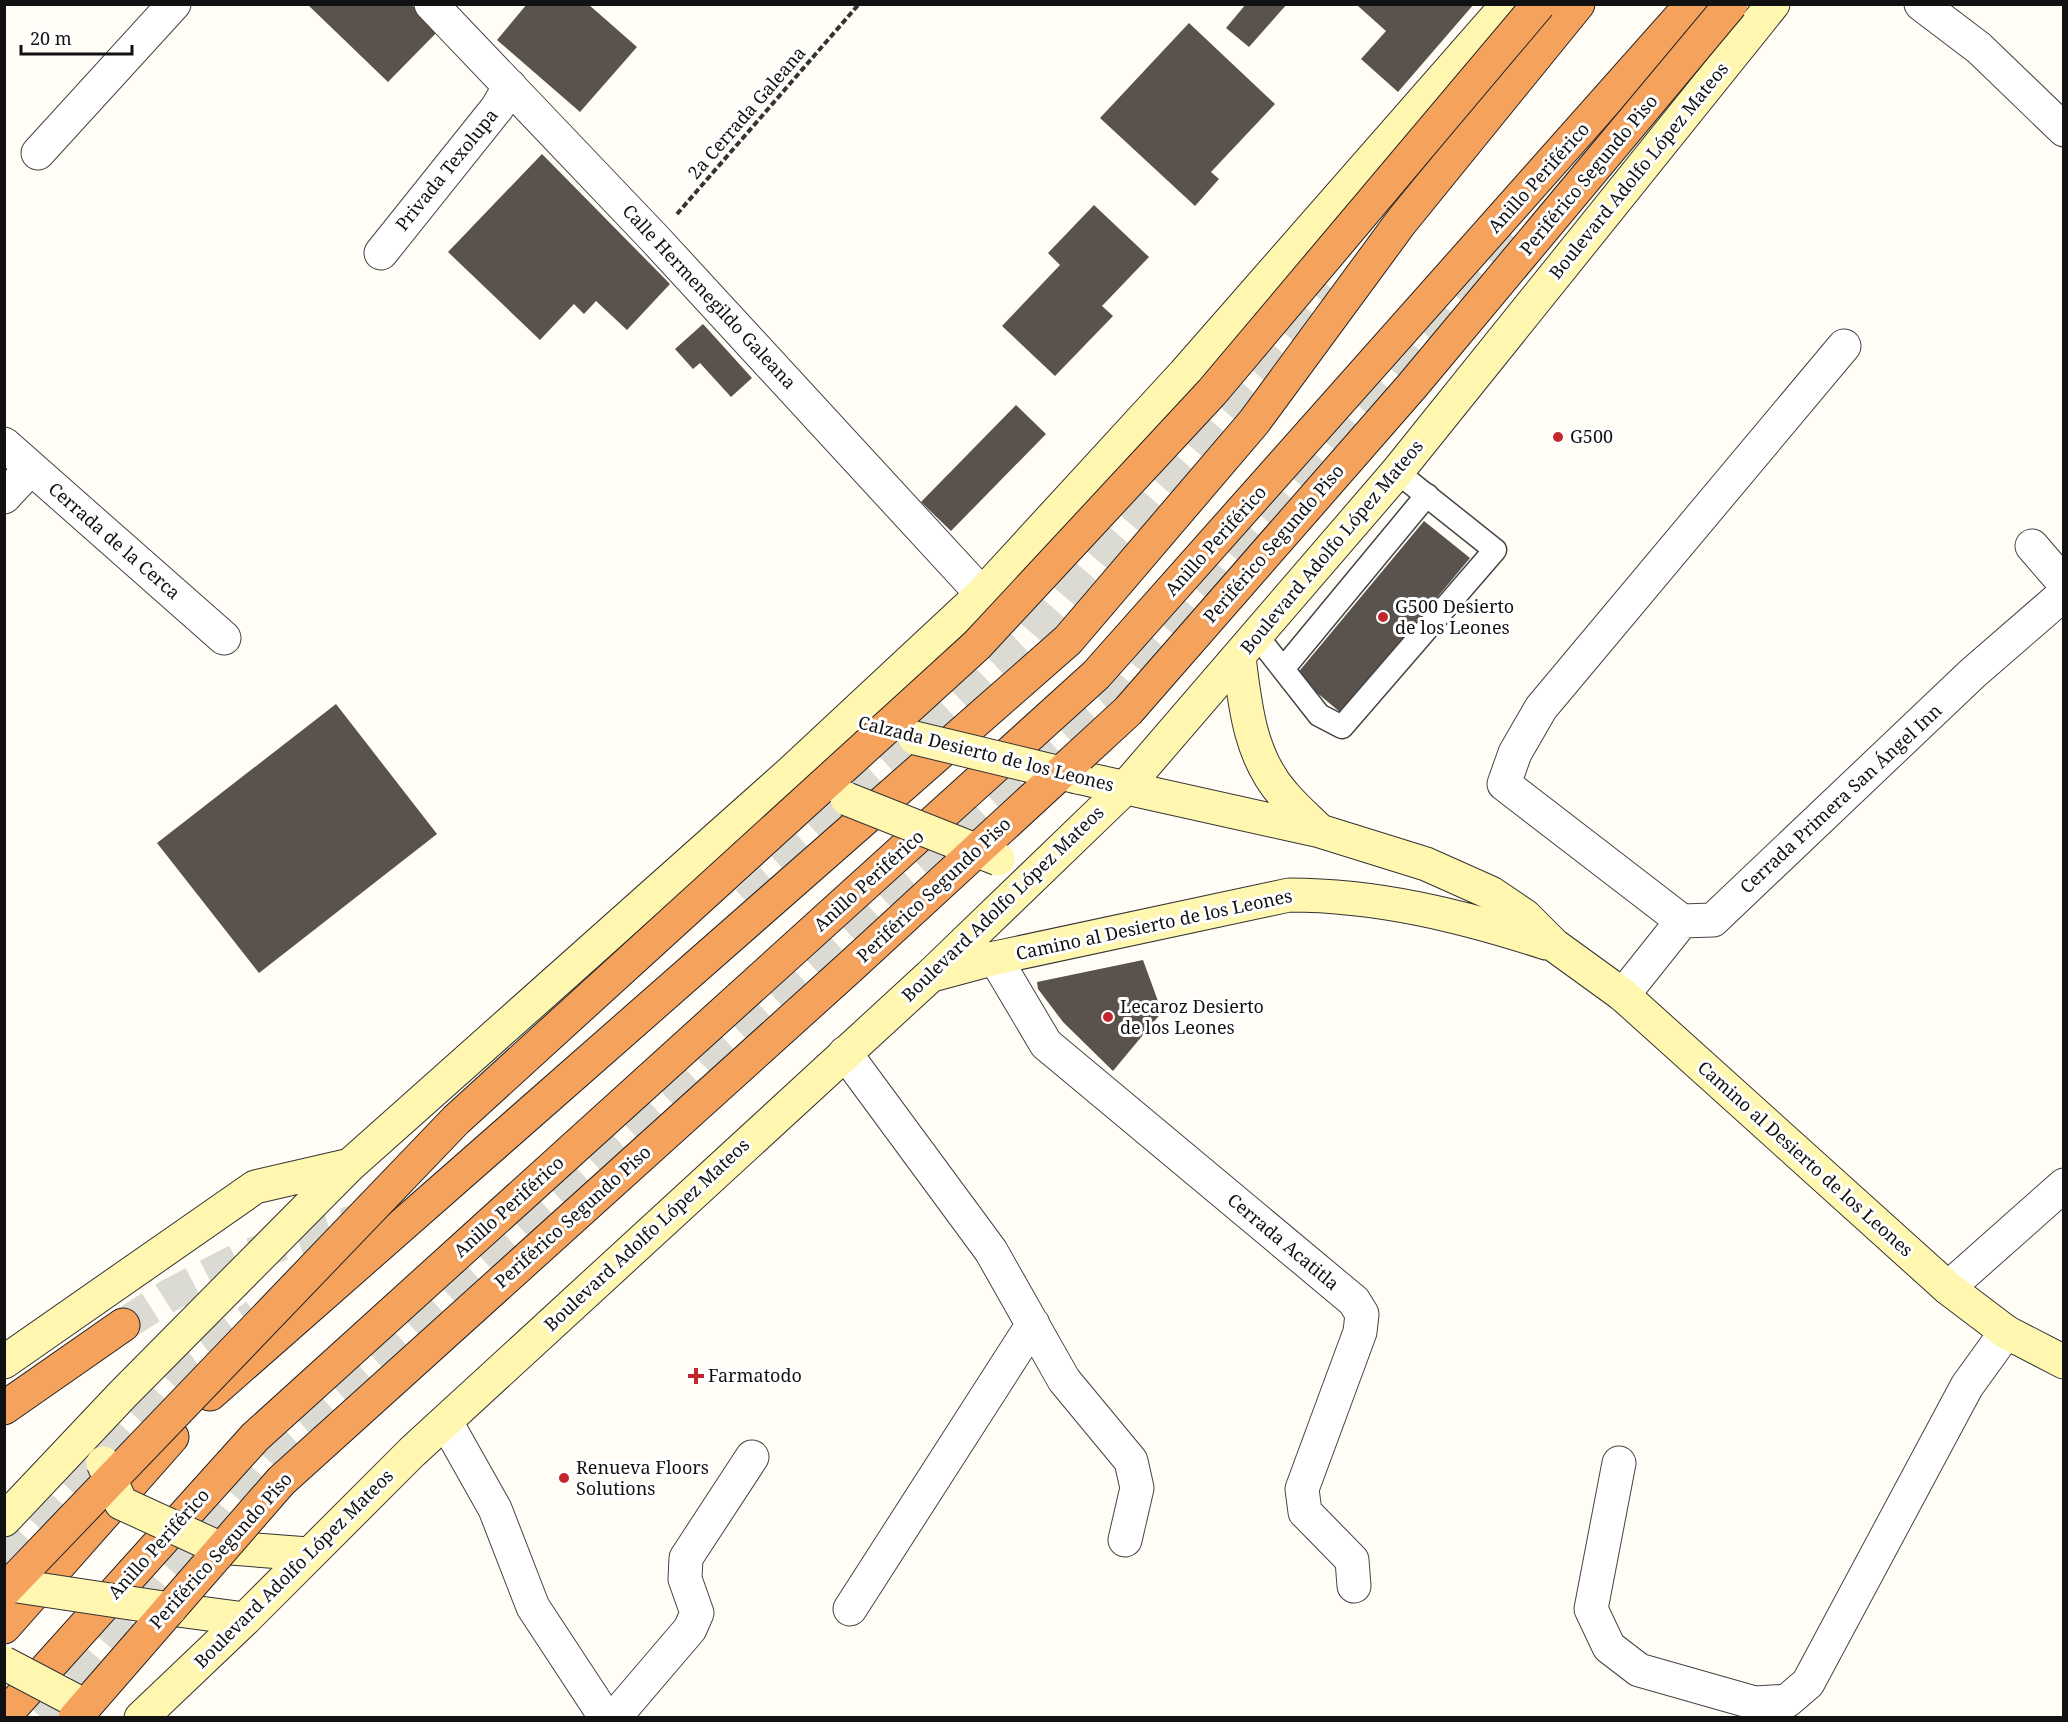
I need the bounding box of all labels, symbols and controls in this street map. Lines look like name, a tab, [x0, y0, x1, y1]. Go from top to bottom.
scale bar	[21, 18, 132, 56]
text: 20 m	[30, 26, 72, 50]
street label: 2a Cerrada Galeana	[682, 41, 810, 184]
street label: Boulevard Adolfo López Mateos	[1543, 57, 1733, 284]
street label: Periférico Segundo Piso	[1514, 89, 1663, 260]
street label: Privada Texolupa	[390, 103, 503, 235]
street label: Anillo Periférico	[1482, 117, 1594, 238]
street label: Calle Hermenegildo Galeana	[618, 199, 802, 394]
place label: G500	[1570, 424, 1613, 448]
marker: G500	[1551, 430, 1565, 444]
street label: Boulevard Adolfo López Mateos	[1235, 434, 1428, 658]
street label: Periférico Segundo Piso	[1198, 459, 1349, 628]
street label: Cerrada de la Cerca	[44, 476, 186, 604]
street label: Anillo Periférico	[1159, 480, 1271, 601]
place label: G500 Desierto de los Leones	[1395, 594, 1514, 639]
marker: G500 Desierto de los Leones	[1376, 610, 1390, 624]
street label: Cerrada Primera San Ángel Inn	[1734, 698, 1947, 898]
street label: Calzada Desierto de los Leones	[856, 710, 1117, 796]
street label: Boulevard Adolfo López Mateos	[896, 800, 1109, 1006]
street label: Periférico Segundo Piso	[851, 811, 1016, 967]
street label: Anillo Periférico	[808, 824, 929, 936]
street label: Camino al Desierto de los Leones	[1013, 883, 1294, 965]
place label: Lecaroz Desierto de los Leones	[1120, 994, 1264, 1039]
marker: Lecaroz Desierto de los Leones	[1101, 1010, 1115, 1024]
street label: Camino al Desierto de los Leones	[1693, 1055, 1918, 1261]
street label: Boulevard Adolfo López Mateos	[539, 1133, 754, 1336]
street label: Periférico Segundo Piso	[489, 1140, 656, 1293]
street label: Anillo Periférico	[448, 1150, 569, 1262]
street label: Cerrada Acatitla	[1223, 1187, 1345, 1295]
place label: Farmatodo	[708, 1363, 802, 1387]
marker: Farmatodo	[689, 1369, 703, 1383]
place label: Renueva Floors Solutions	[576, 1455, 709, 1500]
street label: Boulevard Adolfo López Mateos	[189, 1464, 398, 1673]
street label: Periférico Segundo Piso	[144, 1467, 297, 1634]
marker: Renueva Floors Solutions	[557, 1471, 571, 1485]
street label: Anillo Periférico	[102, 1483, 214, 1604]

